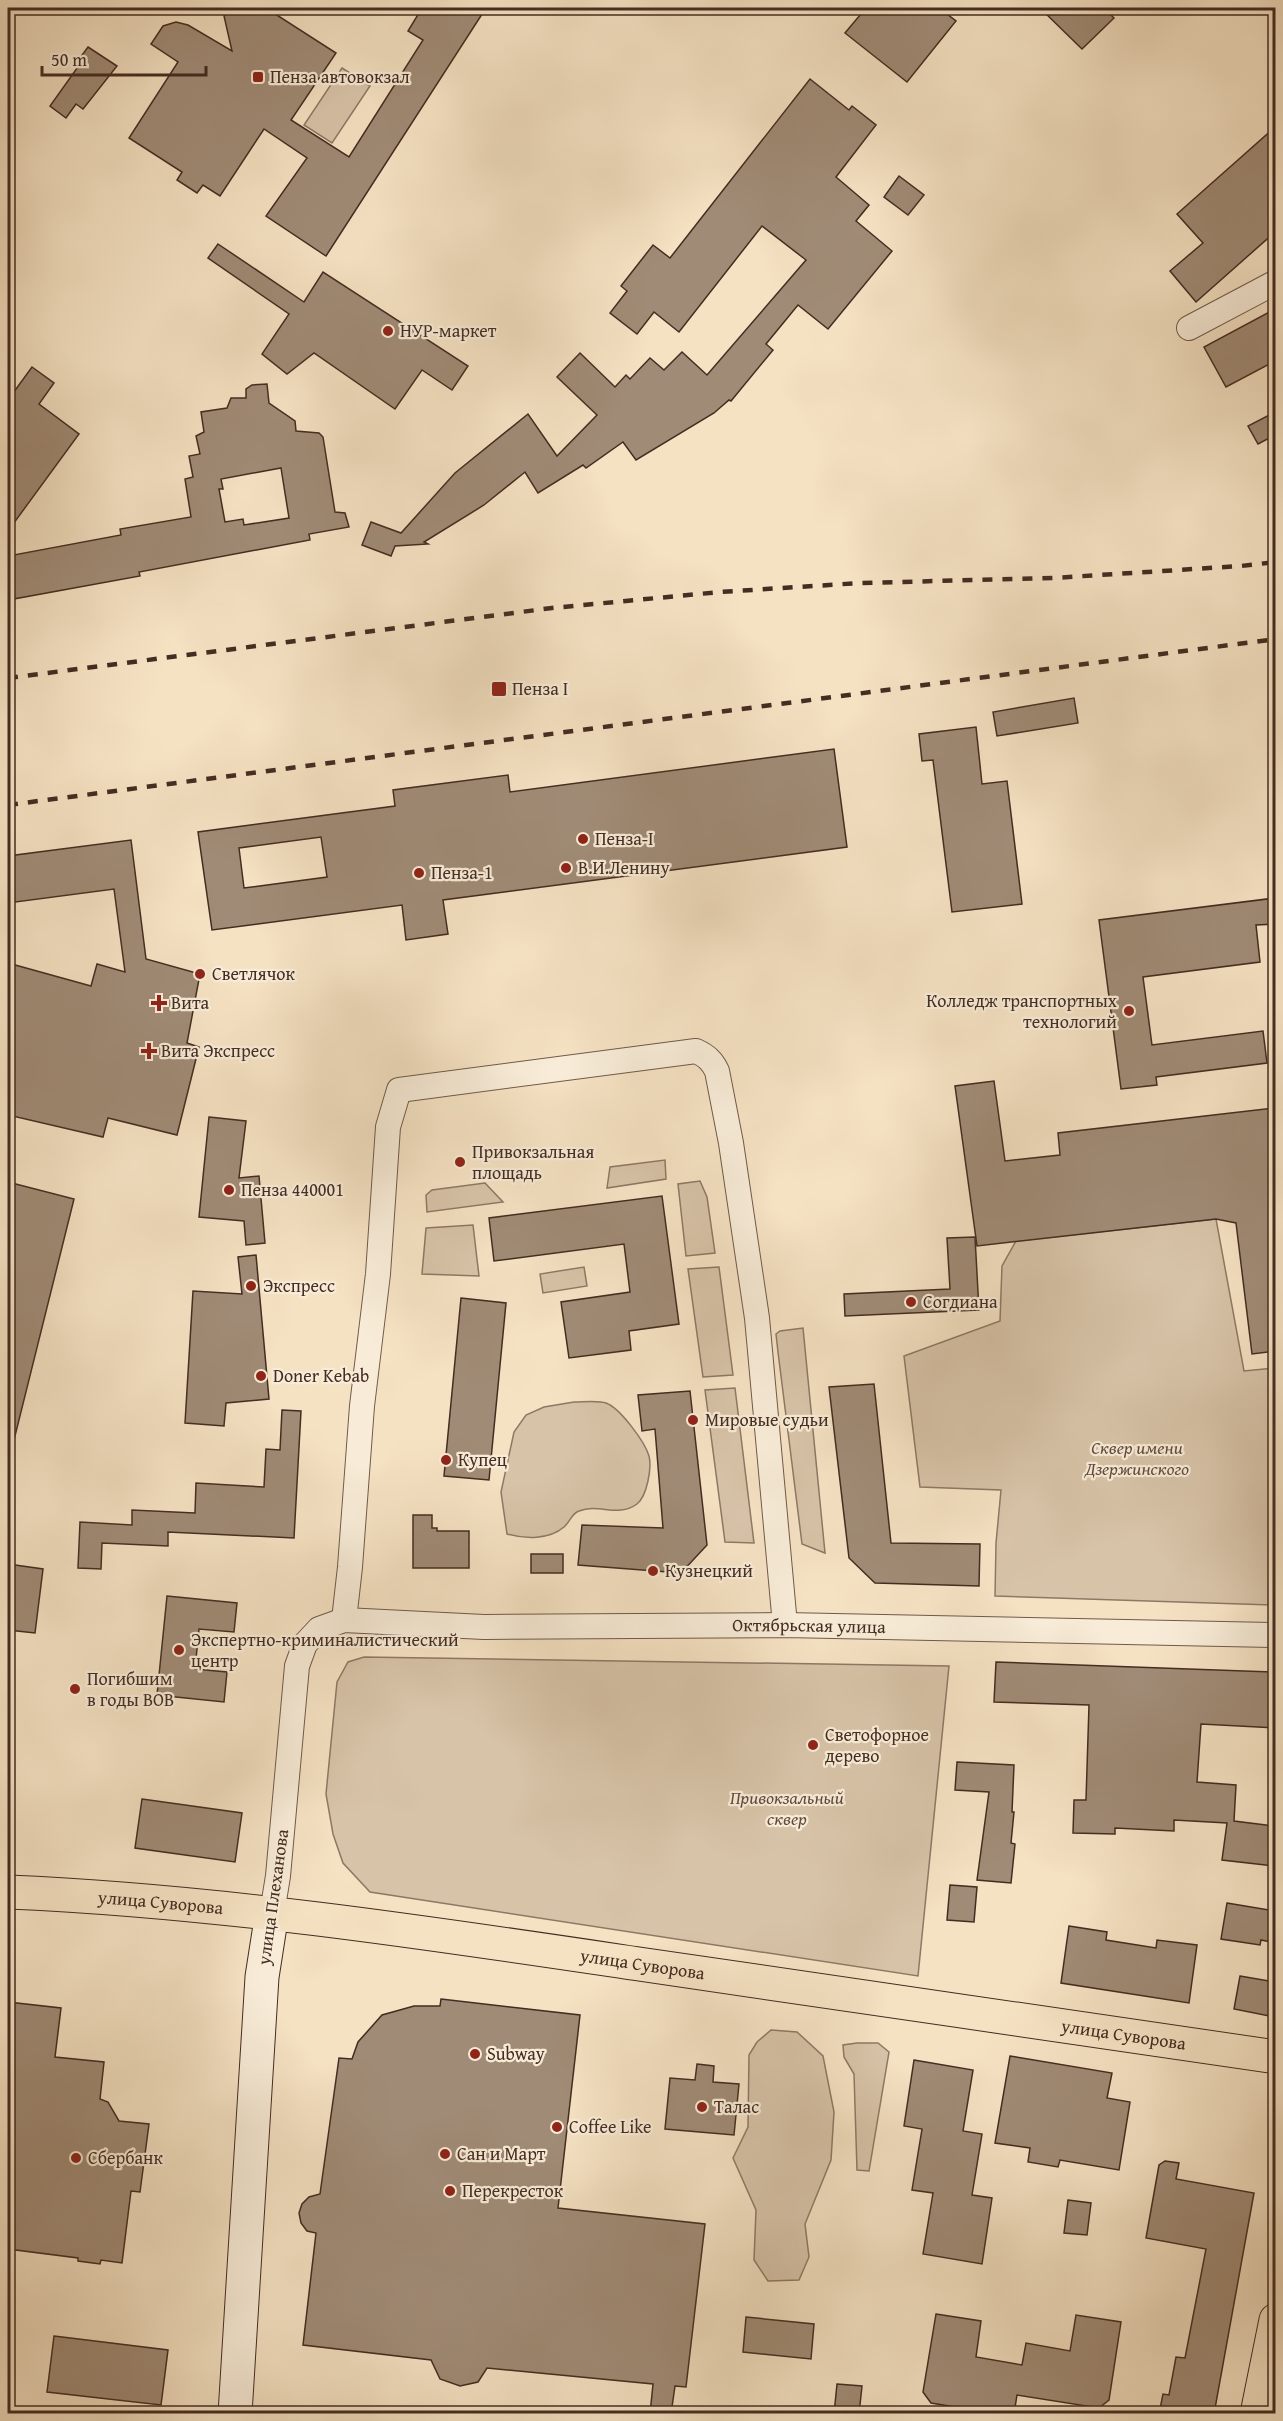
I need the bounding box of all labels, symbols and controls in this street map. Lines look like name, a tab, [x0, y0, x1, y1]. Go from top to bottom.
scale bar	[42, 39, 206, 77]
text: 50 m	[51, 46, 87, 73]
place label: Пенза автовокзал	[270, 63, 410, 90]
marker: Пенза автовокзал	[251, 70, 265, 84]
place label: НУР-маркет	[400, 317, 497, 344]
marker: НУР-маркет	[381, 324, 395, 338]
place label: Пенза I	[512, 675, 568, 702]
marker: Пенза I	[490, 680, 508, 698]
place label: Пенза-I	[595, 825, 654, 852]
marker: Пенза-I	[576, 832, 590, 846]
place label: В.И.Ленину	[578, 854, 670, 881]
place label: Пенза-1	[431, 859, 493, 886]
marker: В.И.Ленину	[559, 861, 573, 875]
marker: Пенза-1	[412, 866, 426, 880]
place label: Светлячок	[212, 960, 296, 987]
marker: Светлячок	[193, 967, 207, 981]
place label: Колледж транспортных технологий	[926, 987, 1118, 1035]
place label: Вита	[171, 989, 210, 1016]
marker: Вита	[152, 996, 166, 1010]
marker: Колледж транспортных технологий	[1122, 1004, 1136, 1018]
place label: Вита Экспресс	[161, 1037, 275, 1064]
marker: Вита Экспресс	[142, 1044, 156, 1058]
place label: Привокзальная площадь	[472, 1138, 594, 1186]
marker: Привокзальная площадь	[453, 1155, 467, 1169]
place label: Пенза 440001	[241, 1176, 344, 1203]
marker: Пенза 440001	[222, 1183, 236, 1197]
place label: Экспресс	[263, 1272, 335, 1299]
marker: Экспресс	[244, 1279, 258, 1293]
place label: Согдиана	[923, 1288, 998, 1315]
marker: Согдиана	[904, 1295, 918, 1309]
place label: Doner Kebab	[273, 1362, 369, 1389]
marker: Doner Kebab	[254, 1369, 268, 1383]
place label: Мировые судьи	[705, 1406, 829, 1433]
marker: Мировые судьи	[686, 1413, 700, 1427]
park label: Сквер имени Дзержинского	[1084, 1434, 1189, 1482]
place label: Купец	[458, 1446, 507, 1473]
marker: Купец	[439, 1453, 453, 1467]
place label: Кузнецкий	[665, 1557, 753, 1584]
marker: Кузнецкий	[646, 1564, 660, 1578]
street label: Октябрьская улица	[732, 1611, 886, 1640]
place label: Экспертно-криминалистический центр	[191, 1626, 459, 1674]
marker: Экспертно-криминалистический центр	[172, 1643, 186, 1657]
place label: Погибшим в годы ВОВ	[87, 1665, 174, 1713]
marker: Погибшим в годы ВОВ	[68, 1682, 82, 1696]
place label: Светофорное дерево	[825, 1721, 929, 1769]
marker: Светофорное дерево	[806, 1738, 820, 1752]
park label: Привокзальный сквер	[730, 1784, 844, 1832]
street label: улица Плеханова	[249, 1827, 295, 1968]
street label: улица Суворова	[96, 1883, 225, 1921]
street label: улица Суворова	[578, 1941, 707, 1987]
street label: улица Суворова	[1058, 2012, 1188, 2057]
place label: Subway	[487, 2040, 545, 2067]
marker: Subway	[468, 2047, 482, 2061]
place label: Талас	[714, 2093, 759, 2120]
marker: Талас	[695, 2100, 709, 2114]
place label: Coffee Like	[569, 2113, 651, 2140]
marker: Coffee Like	[550, 2120, 564, 2134]
place label: Сан и Март	[457, 2140, 546, 2167]
place label: Сбербанк	[88, 2144, 163, 2171]
marker: Сан и Март	[438, 2147, 452, 2161]
marker: Сбербанк	[69, 2151, 83, 2165]
place label: Перекресток	[462, 2177, 564, 2204]
marker: Перекресток	[443, 2184, 457, 2198]

